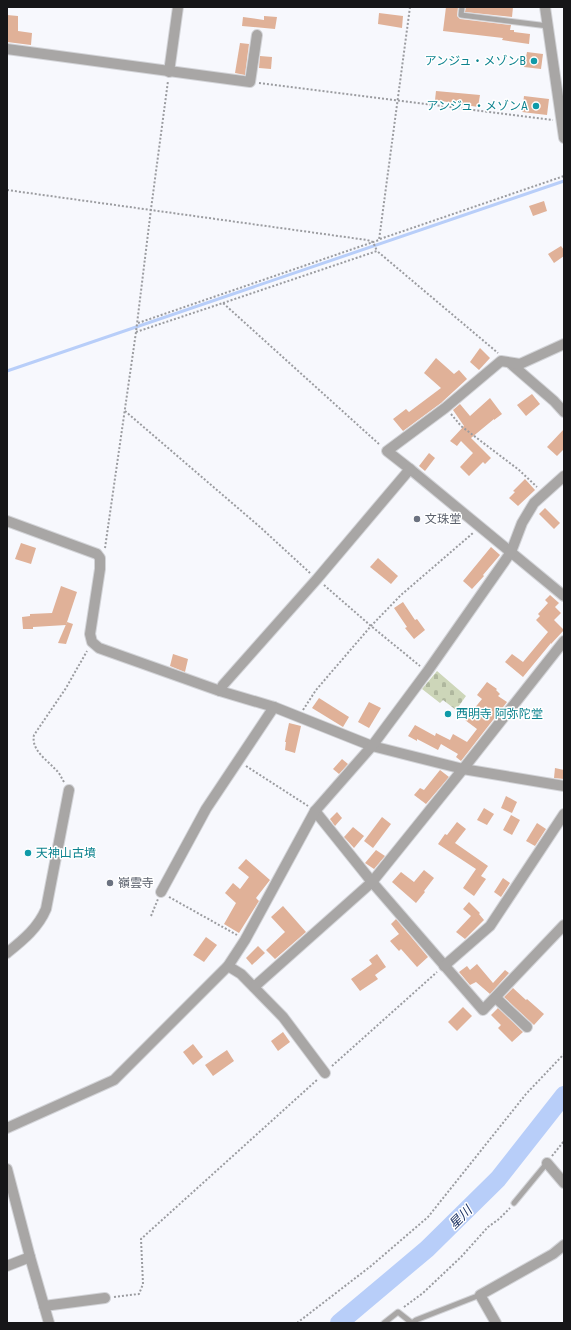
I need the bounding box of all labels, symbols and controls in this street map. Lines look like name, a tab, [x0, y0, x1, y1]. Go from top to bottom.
place label: アンジュ・メゾンB	[425, 54, 526, 68]
marker: アンジュ・メゾンB	[529, 56, 539, 66]
place label: アンジュ・メゾンA	[426, 99, 528, 113]
marker: アンジュ・メゾンA	[531, 101, 541, 111]
place label: 文珠堂	[425, 512, 461, 526]
marker: 文珠堂	[412, 514, 422, 524]
place label: 西明寺 阿弥陀堂	[456, 707, 543, 721]
marker: 西明寺 阿弥陀堂	[443, 709, 453, 719]
place label: 天神山古墳	[36, 846, 96, 860]
marker: 天神山古墳	[23, 848, 33, 858]
place label: 嶺雲寺	[118, 876, 154, 890]
marker: 嶺雲寺	[105, 878, 115, 888]
water label: 星川	[446, 1201, 476, 1232]

